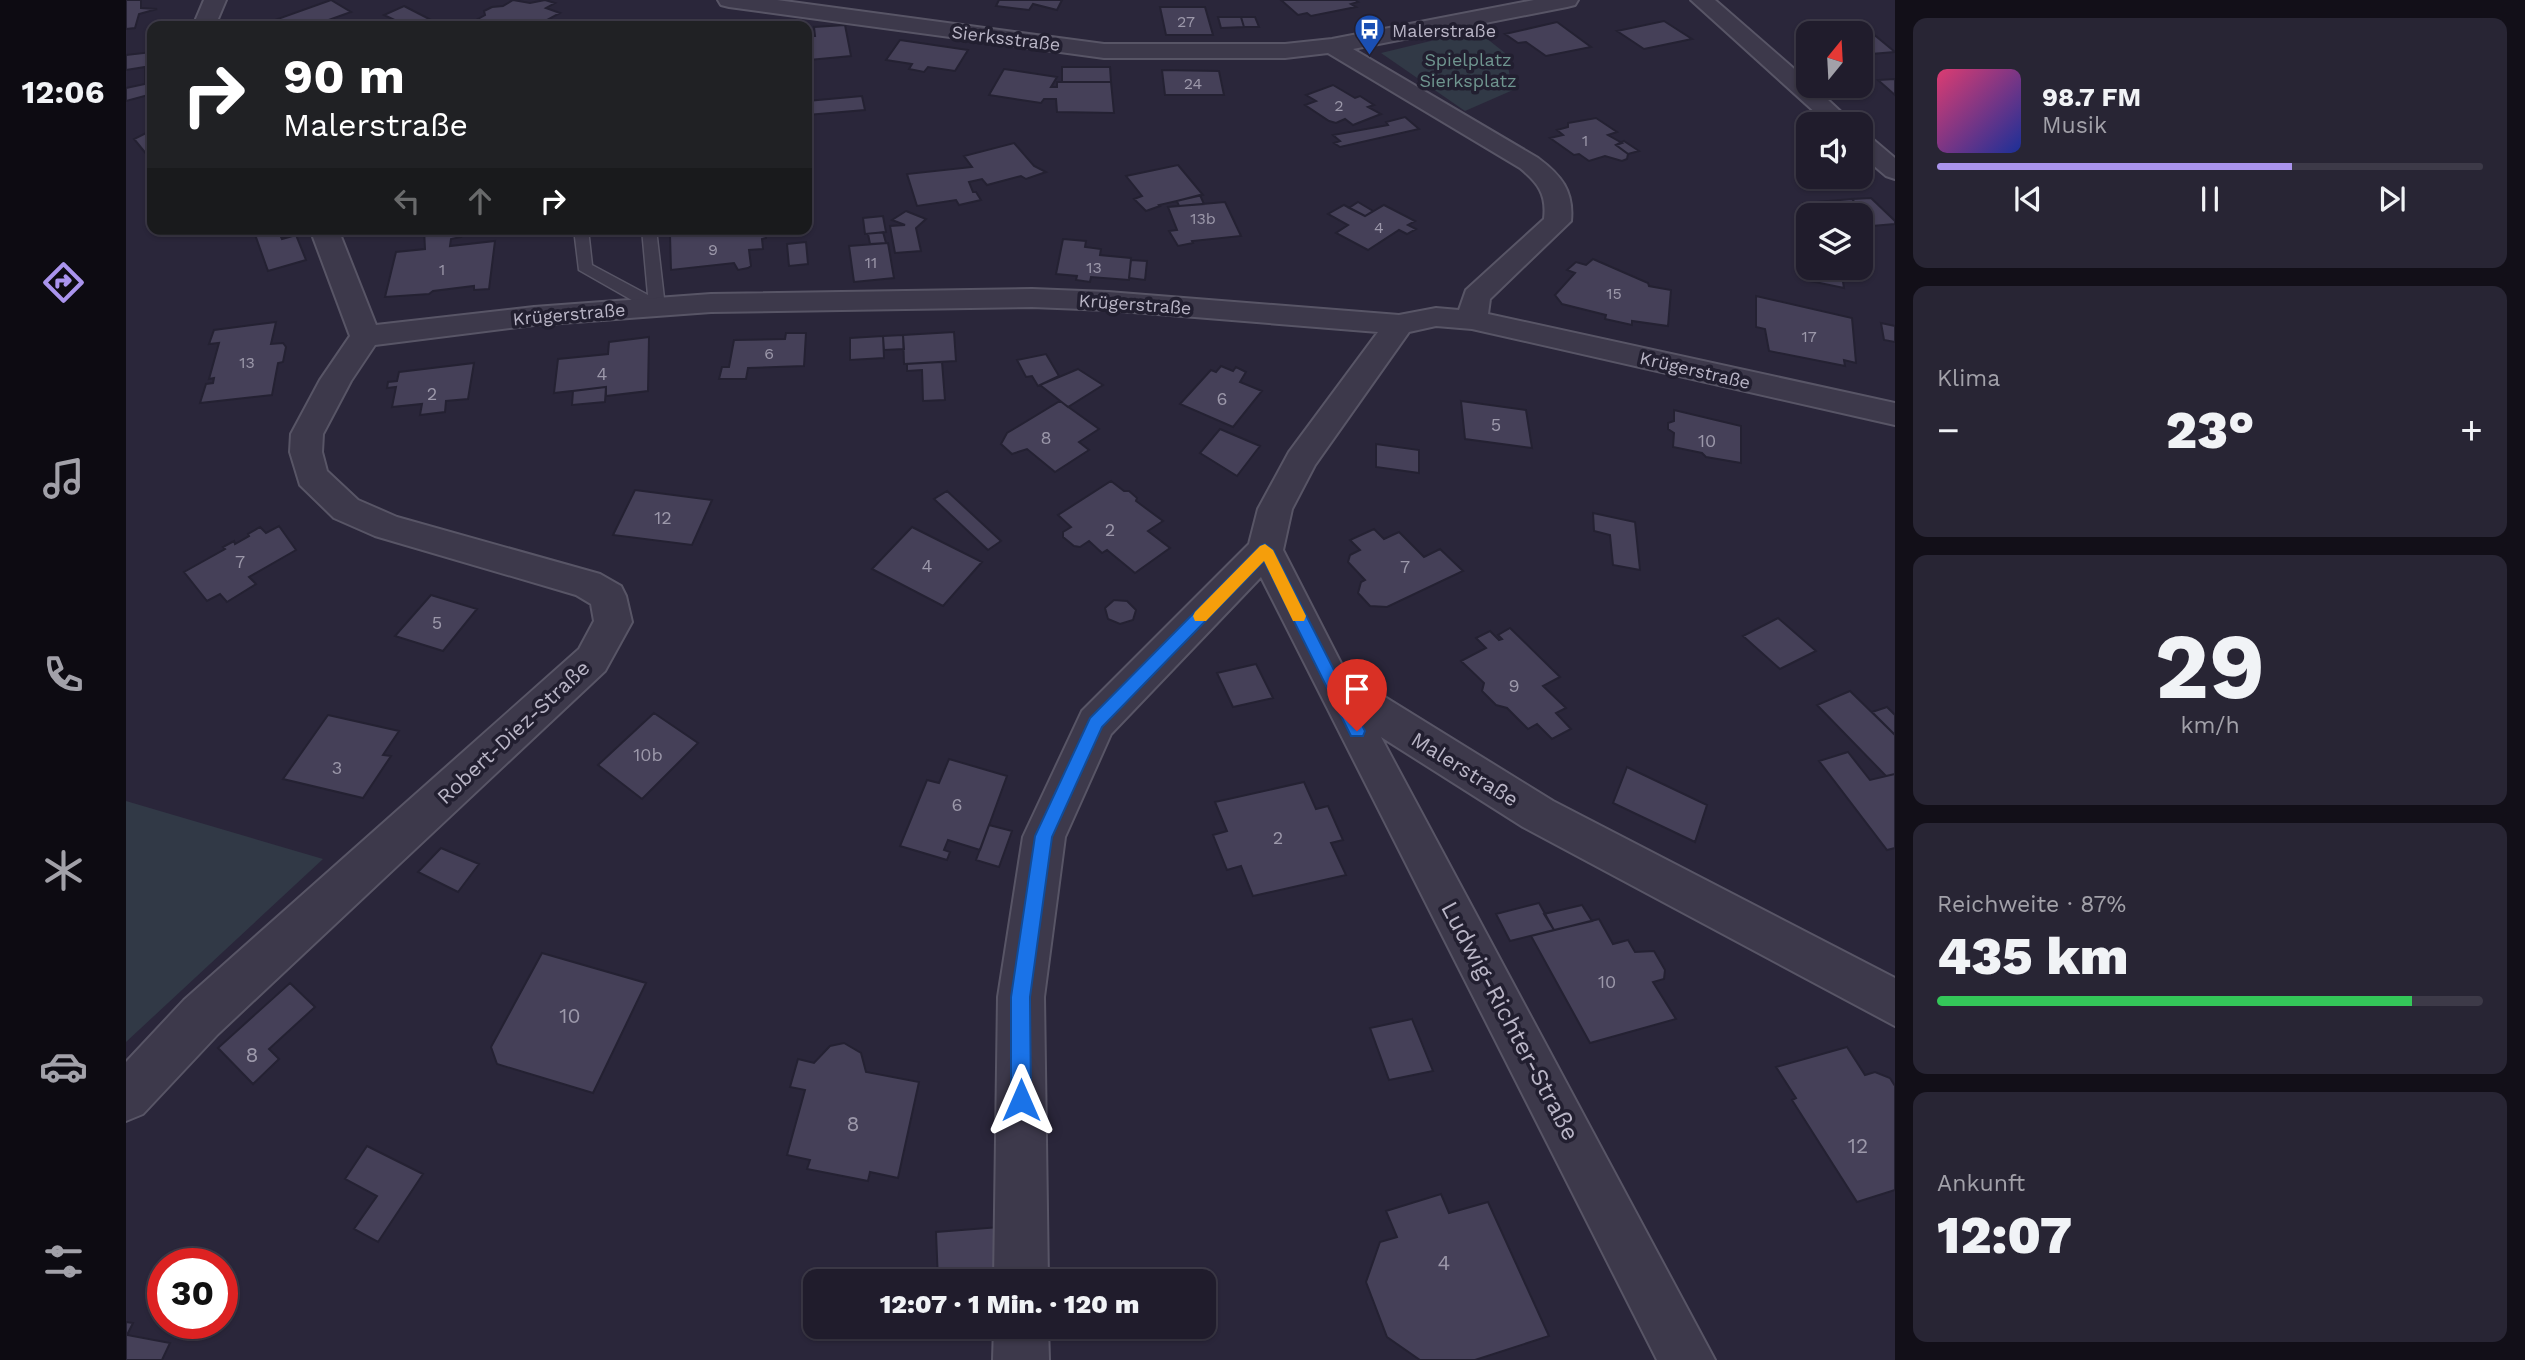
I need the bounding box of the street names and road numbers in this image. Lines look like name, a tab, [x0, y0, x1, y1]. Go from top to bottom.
street label: Sierksstraße	[950, 21, 1062, 55]
street label: Krügerstraße	[1078, 290, 1192, 318]
street label: Krügerstraße	[512, 299, 626, 329]
street label: Krügerstraße	[1638, 347, 1752, 393]
street label: Robert-Diez-Straße	[432, 655, 594, 809]
street label: Malerstraße	[1407, 726, 1523, 812]
street label: Ludwig-Richter-Straße	[1435, 897, 1585, 1145]

